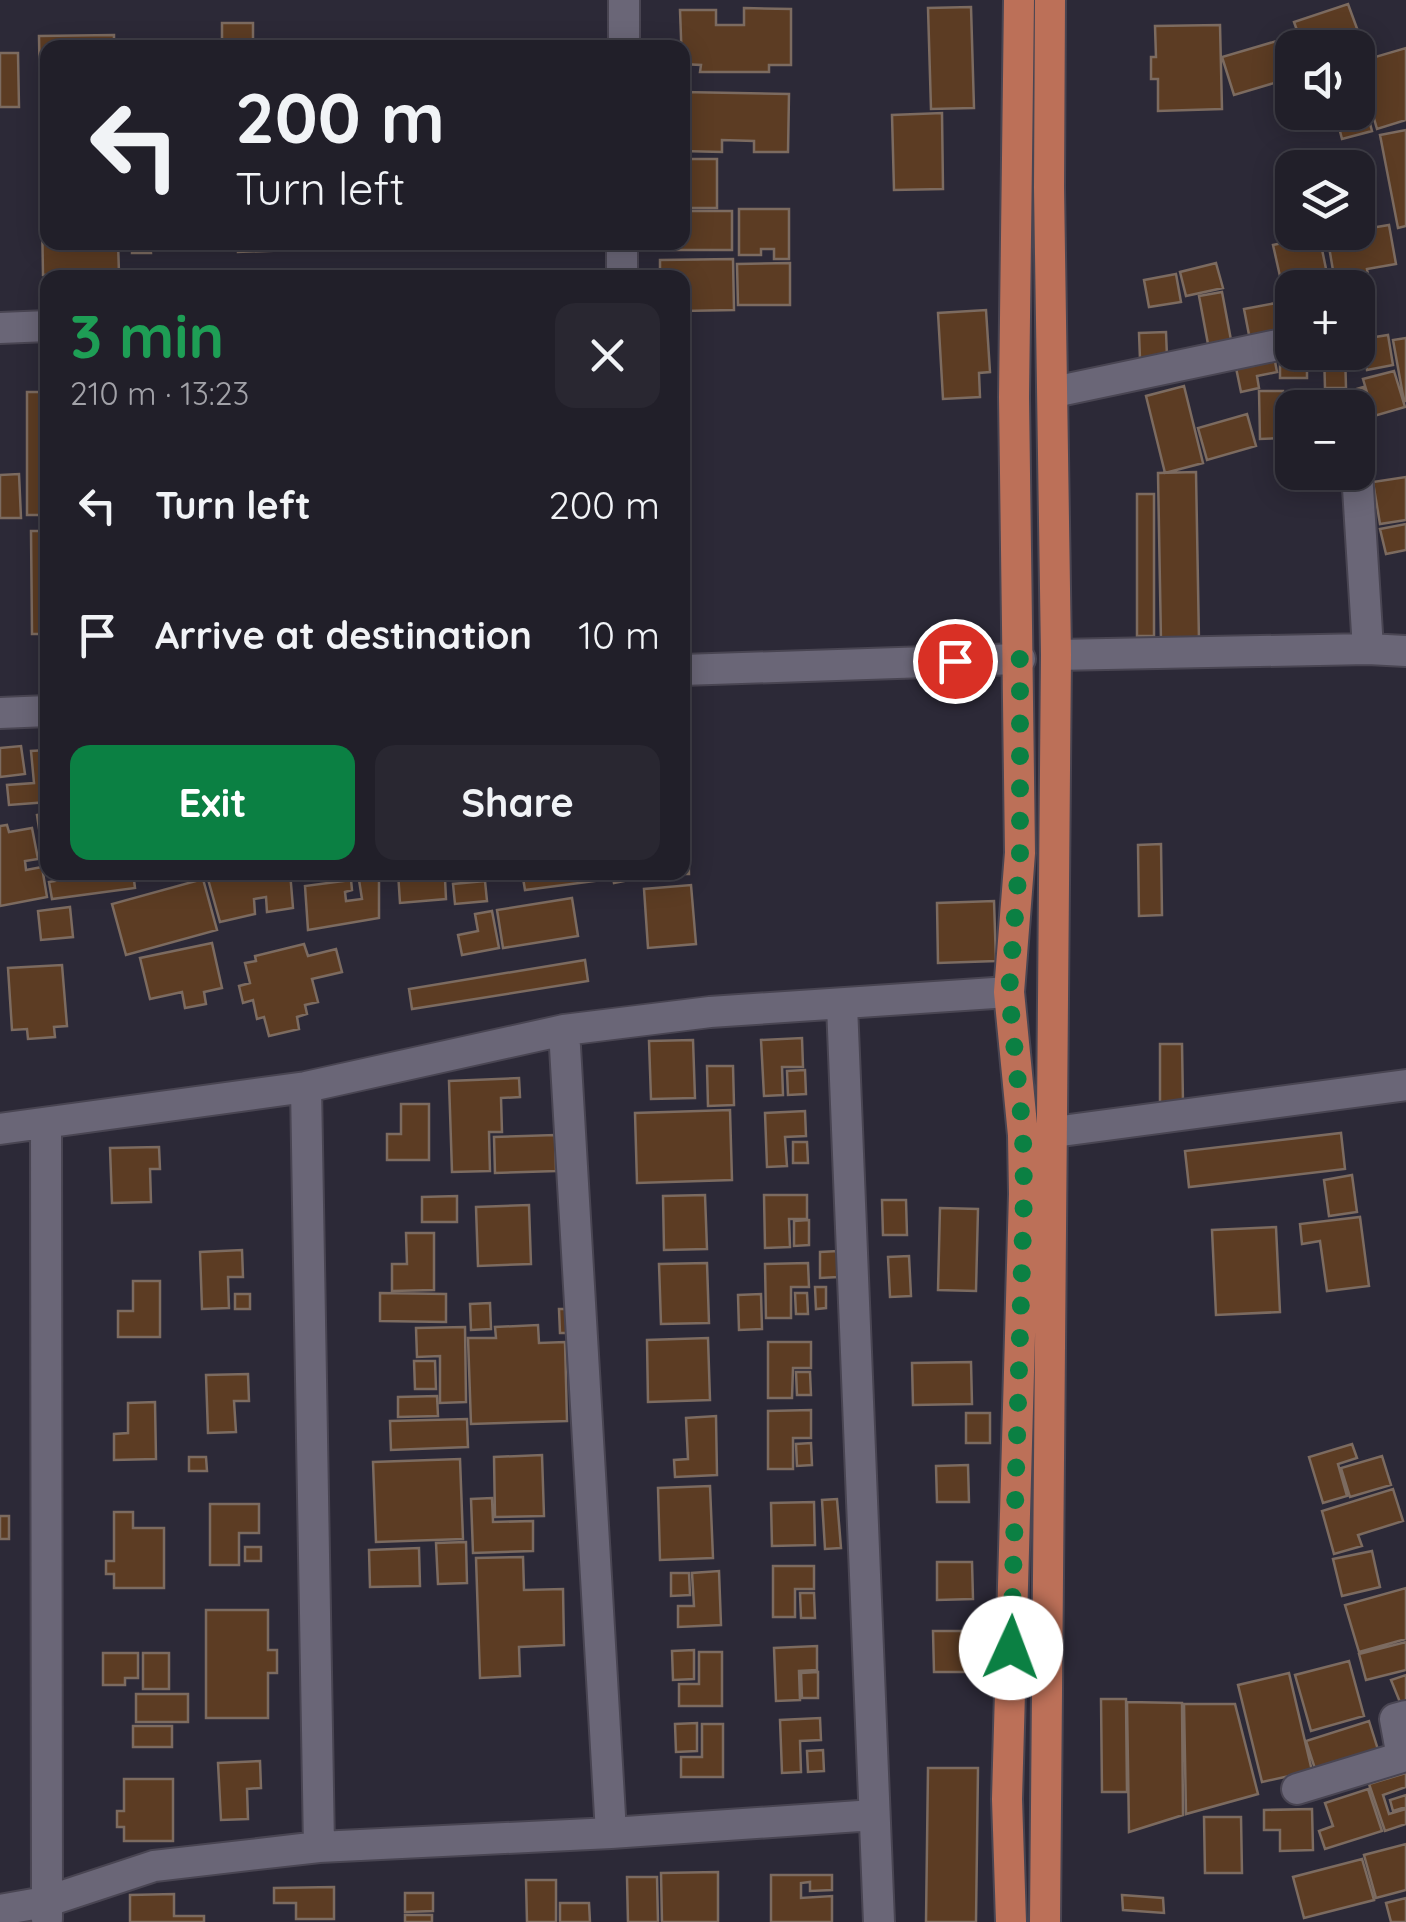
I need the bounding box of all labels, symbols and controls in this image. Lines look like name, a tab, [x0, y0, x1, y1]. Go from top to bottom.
map controls	[1275, 30, 1375, 490]
button: sound	[1275, 30, 1375, 130]
text: 200 m	[235, 73, 445, 161]
icon: left	[70, 80, 200, 210]
button: layers	[1275, 150, 1375, 250]
text: Turn left	[235, 160, 405, 216]
button: +	[1275, 270, 1375, 370]
text: 3 min	[70, 298, 224, 373]
button: close	[555, 303, 660, 408]
text: 210 m · 13:23	[70, 373, 249, 413]
button: −	[1275, 390, 1375, 490]
icon: left	[70, 478, 125, 533]
text: Turn left	[155, 481, 311, 529]
text: 200 m	[549, 481, 660, 529]
icon: arrive	[70, 608, 125, 663]
text: Arrive at destination	[155, 611, 532, 659]
text: 10 m	[578, 611, 660, 659]
pin	[913, 619, 998, 704]
icon: arrive	[928, 634, 983, 689]
button: Exit	[70, 745, 355, 860]
button: Share	[375, 745, 660, 860]
position arrow	[959, 1596, 1063, 1700]

